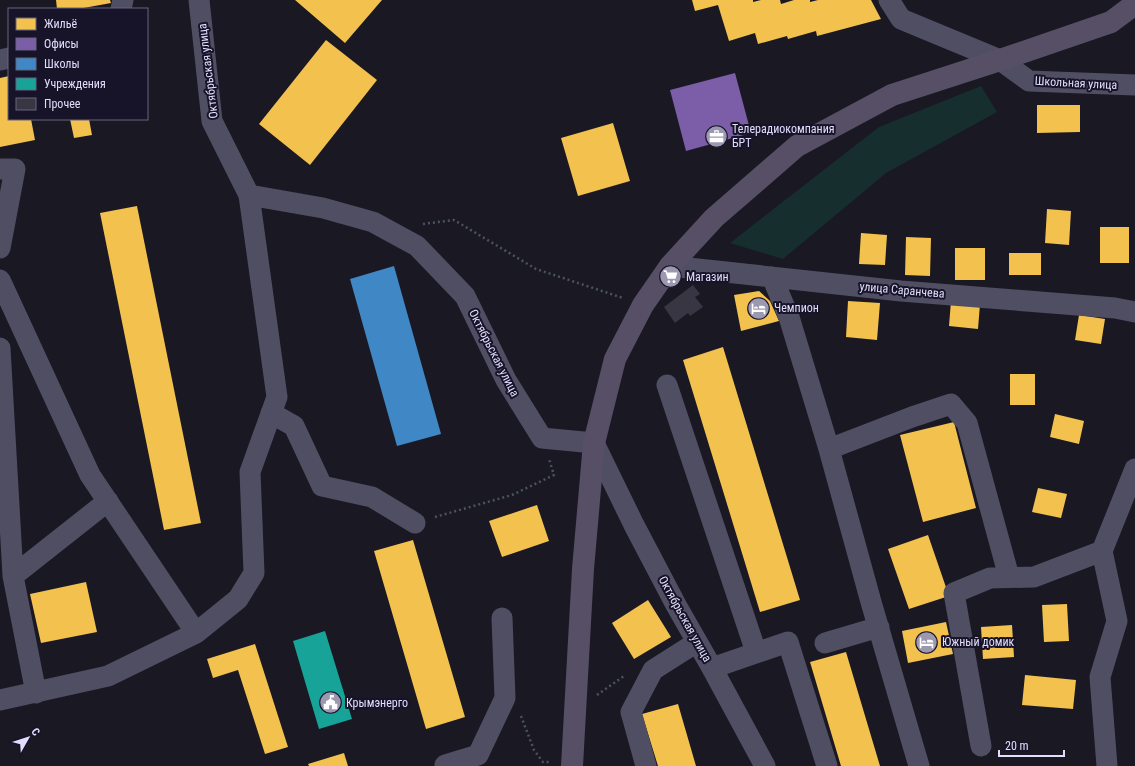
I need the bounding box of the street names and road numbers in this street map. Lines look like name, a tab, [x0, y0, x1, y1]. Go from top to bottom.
street label: Октябрьская улица	[195, 22, 221, 119]
street label: Школьная улица	[1034, 74, 1118, 92]
street label: улица Саранчева	[859, 279, 945, 301]
street label: Октябрьская улица	[466, 307, 522, 399]
street label: Октябрьская улица	[656, 574, 714, 665]

